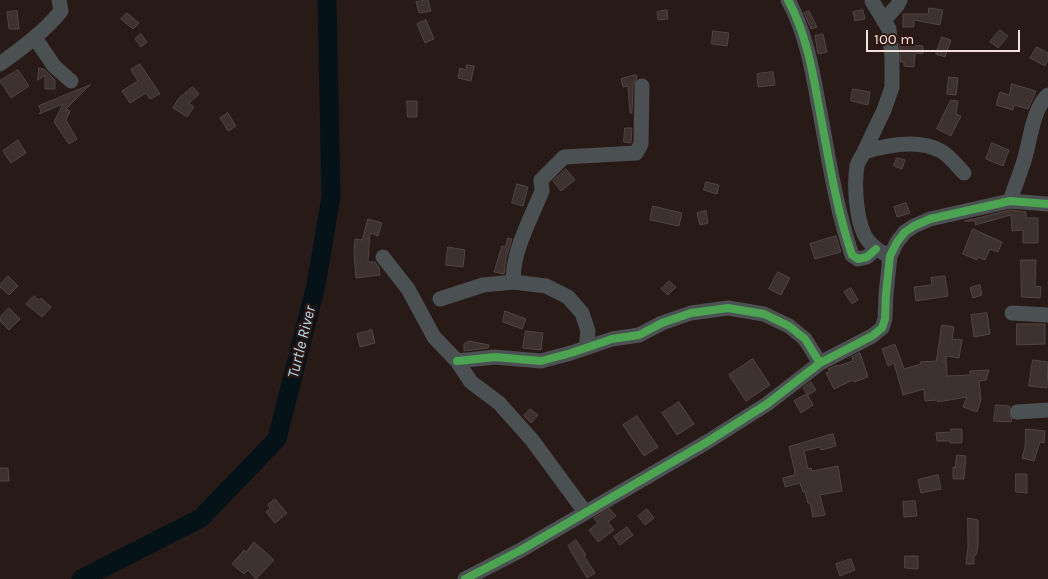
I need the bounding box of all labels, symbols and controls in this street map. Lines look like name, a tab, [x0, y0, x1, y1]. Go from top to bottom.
scale bar	[868, 20, 1022, 52]
text: 100 m	[874, 30, 914, 48]
water label: Turtle River	[284, 304, 320, 380]

